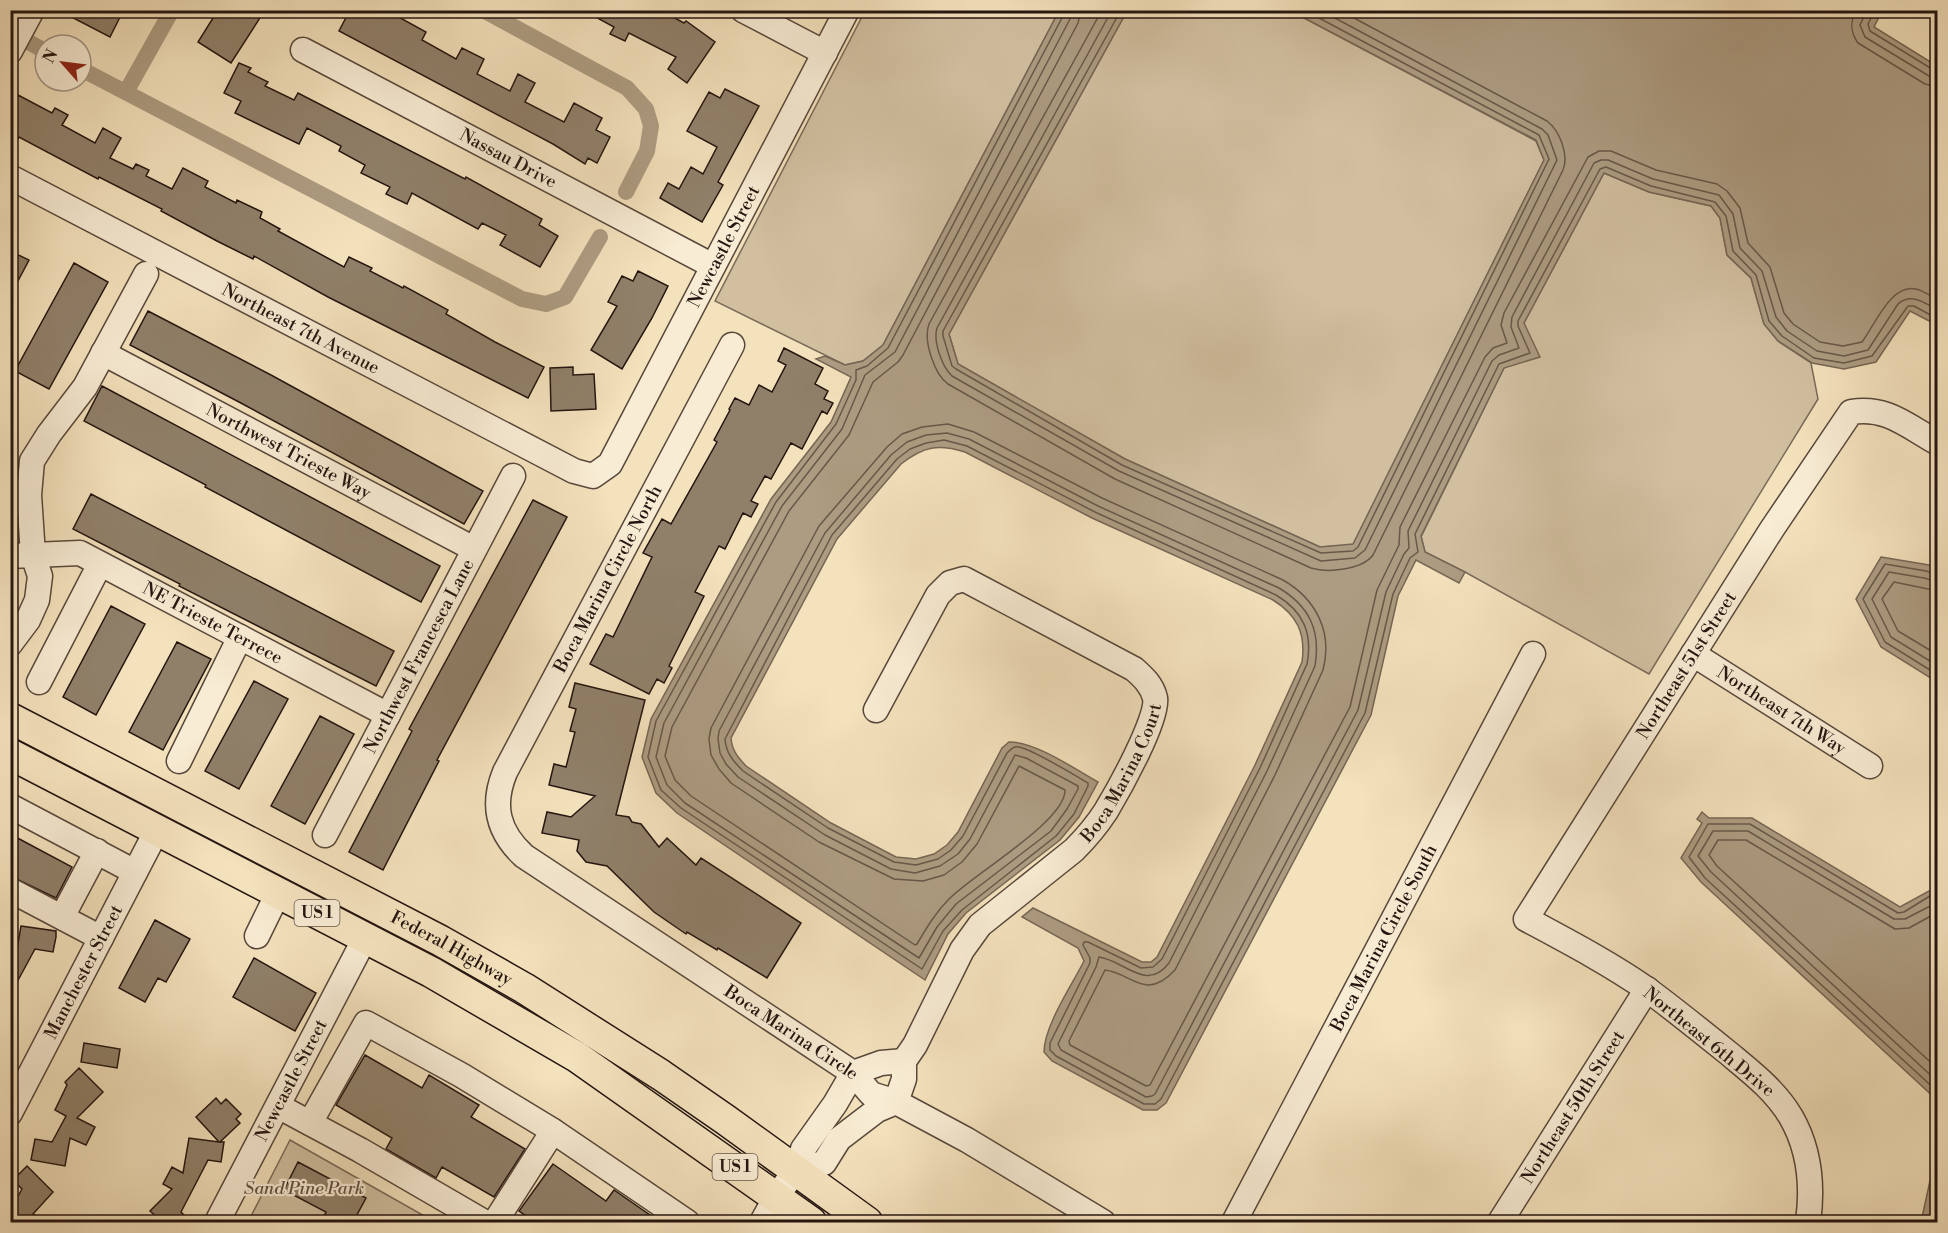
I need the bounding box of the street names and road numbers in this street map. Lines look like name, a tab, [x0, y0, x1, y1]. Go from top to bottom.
street label: Nassau Drive	[456, 123, 561, 193]
street label: Newcastle Street	[682, 181, 765, 311]
street label: Northeast 7th Avenue	[218, 278, 384, 379]
street label: Northwest Trieste Way	[202, 398, 375, 504]
street label: Boca Marina Circle North	[548, 481, 667, 678]
street label: Northwest Francesca Lane	[358, 555, 479, 757]
street label: NE Trieste Terrece	[139, 577, 287, 669]
street label: Northeast 51st Street	[1631, 586, 1742, 743]
street label: Northeast 7th Way	[1713, 661, 1851, 760]
street label: Boca Marina Court	[1074, 701, 1167, 848]
street label: Boca Marina Circle South	[1324, 840, 1442, 1036]
street label: Manchester Street	[39, 900, 128, 1043]
road number: US 1	[294, 900, 340, 926]
street label: Federal Highway	[387, 906, 517, 991]
street label: Boca Marina Circle	[719, 979, 865, 1084]
street label: Northeast 6th Drive	[1638, 982, 1780, 1102]
street label: Newcastle Street	[250, 1015, 332, 1145]
street label: Northeast 50th Street	[1516, 1025, 1630, 1188]
road number: US 1	[712, 1154, 758, 1180]

